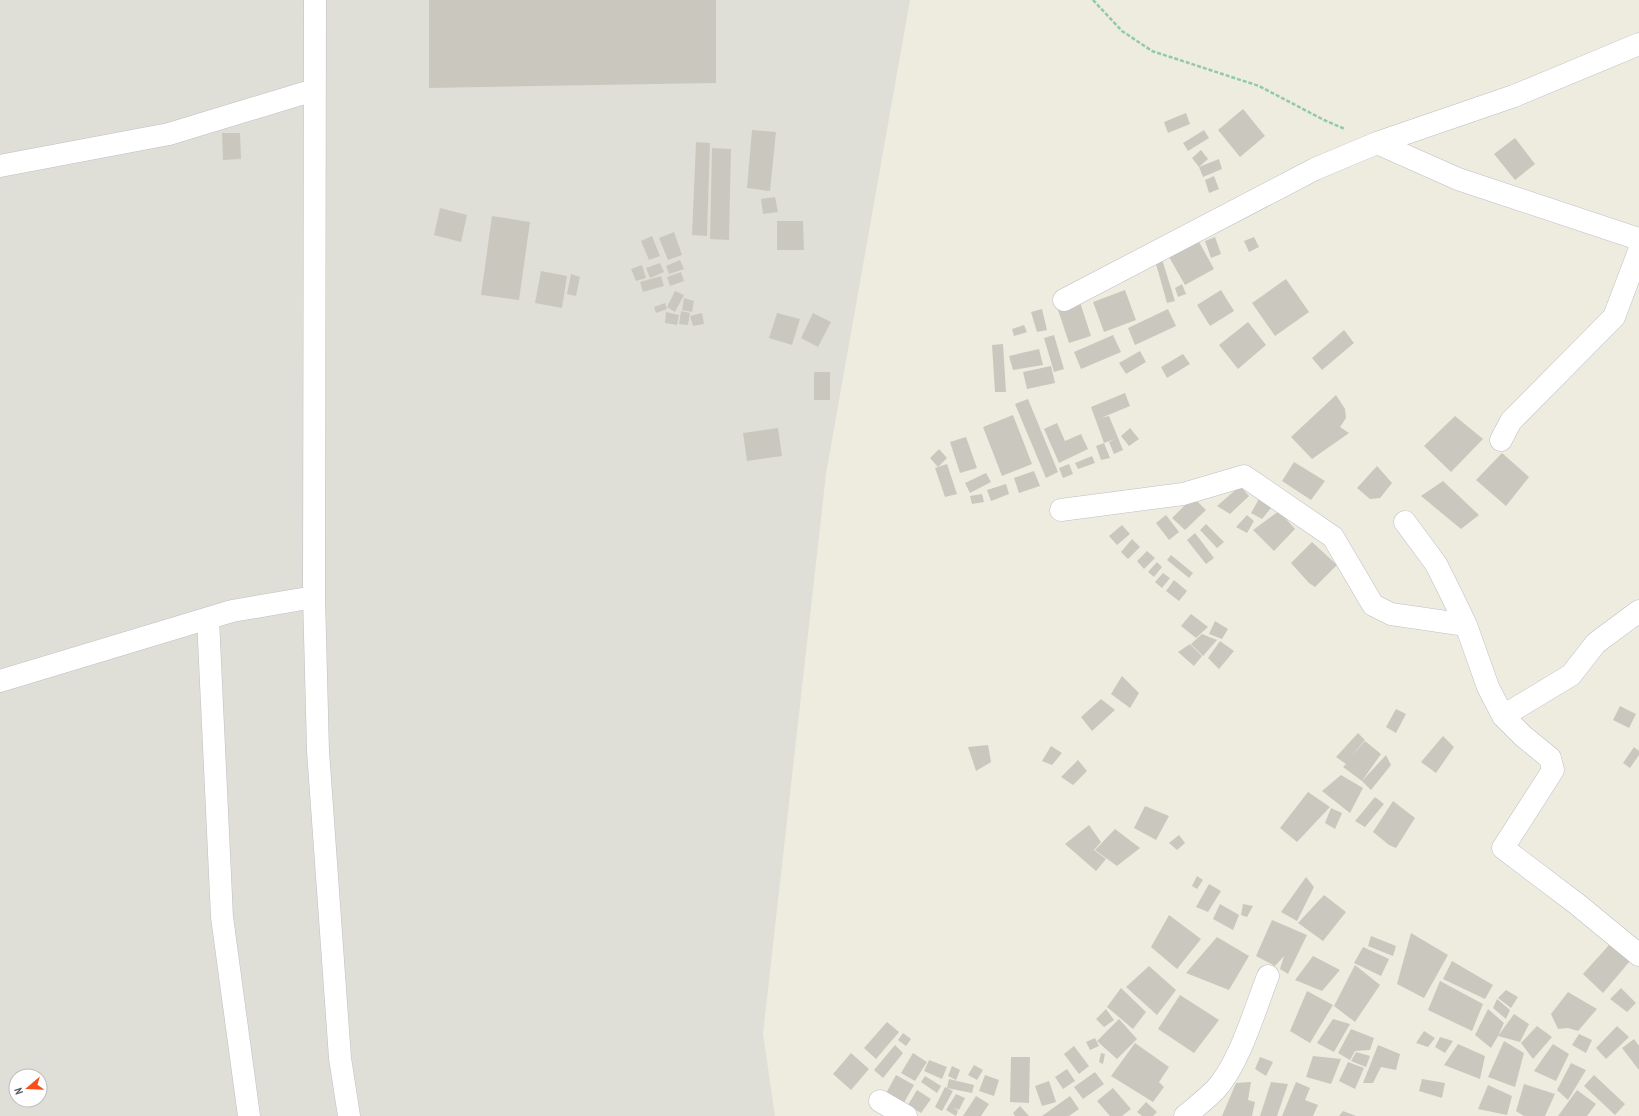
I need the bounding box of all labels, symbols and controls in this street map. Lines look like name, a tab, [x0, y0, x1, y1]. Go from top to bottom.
north arrow	[8, 1068, 48, 1108]
text: N	[11, 1086, 26, 1096]

